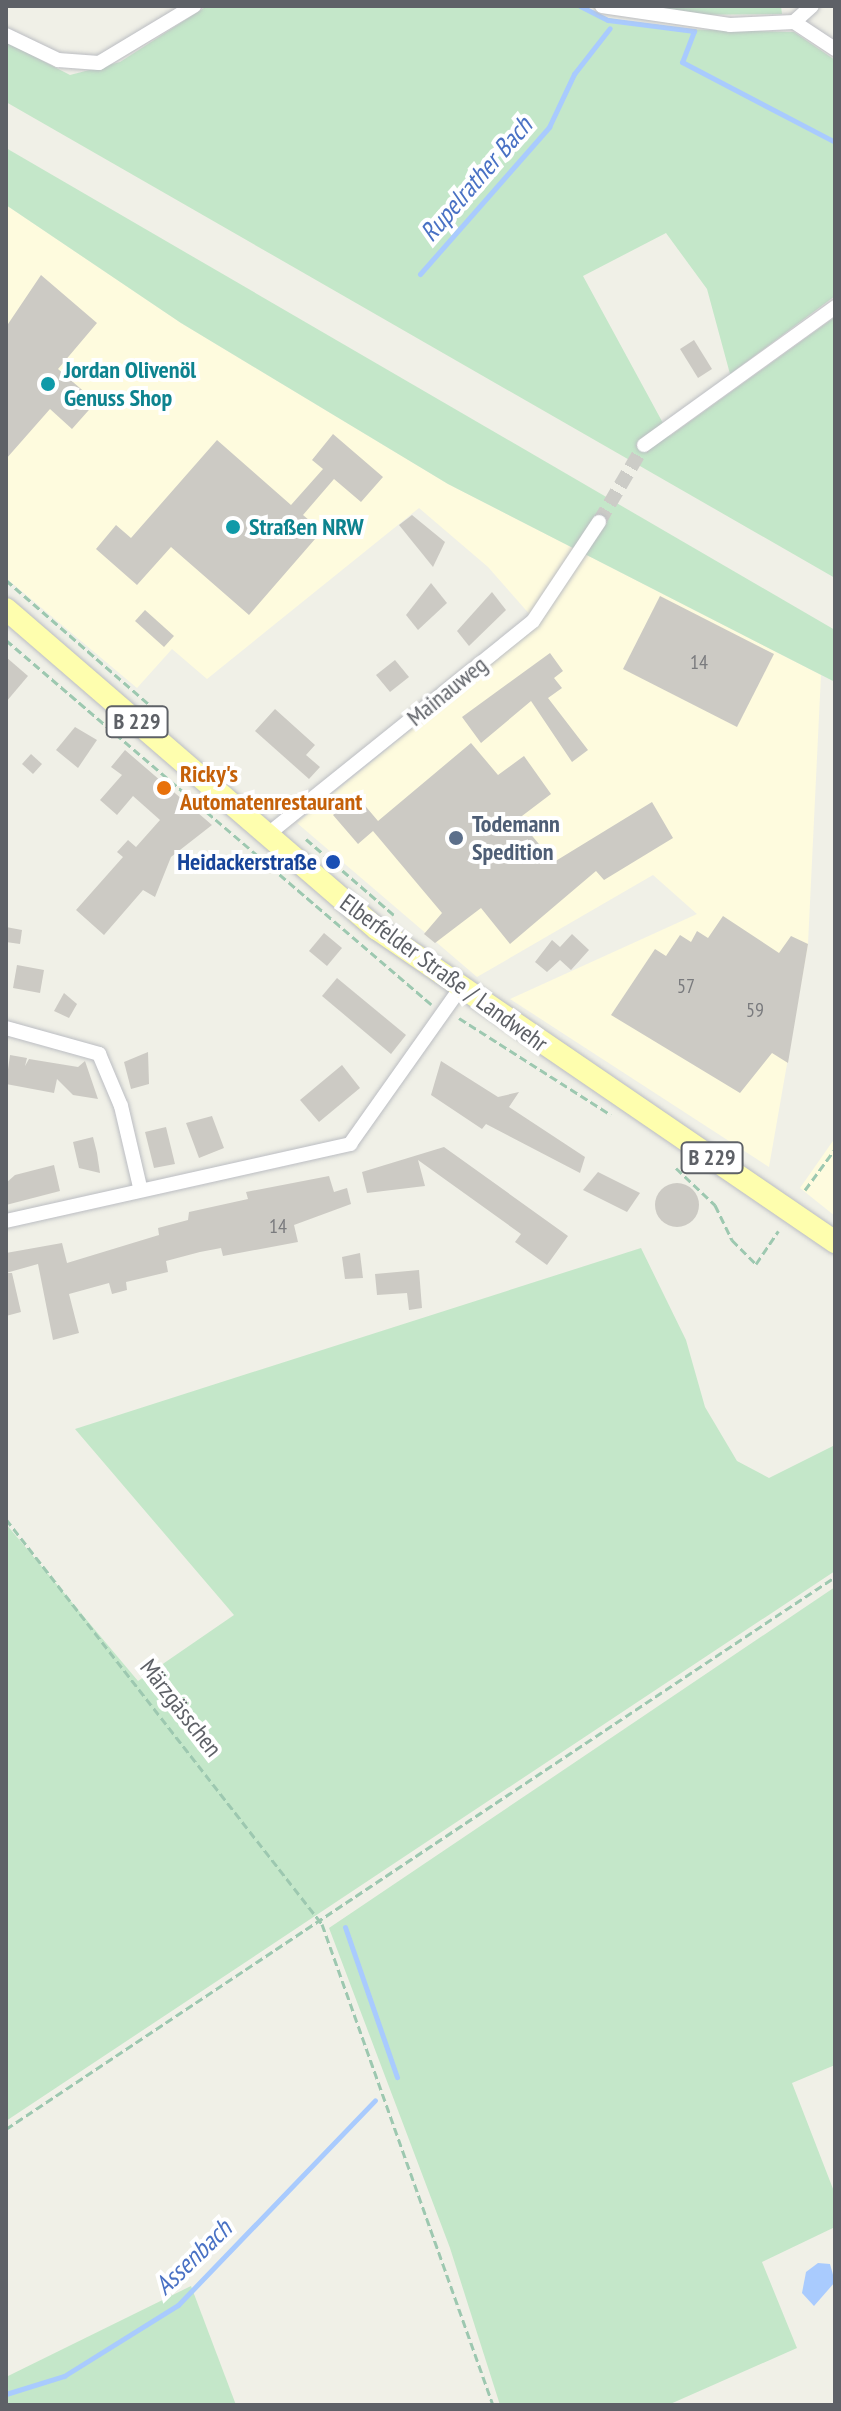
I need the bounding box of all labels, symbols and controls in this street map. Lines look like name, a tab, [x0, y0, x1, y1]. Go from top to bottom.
water label: Rupelrather Bach	[413, 110, 539, 248]
place label: Jordan Olivenöl Genuss Shop	[64, 356, 196, 412]
marker: Jordan Olivenöl Genuss Shop	[39, 375, 57, 393]
place label: Straßen NRW	[249, 513, 364, 541]
marker: Straßen NRW	[224, 518, 242, 536]
street label: Mainauweg	[401, 650, 493, 732]
house number: 14	[690, 650, 708, 674]
road number: B 229	[105, 704, 169, 740]
place label: Ricky's Automatenrestaurant	[180, 760, 362, 816]
marker: Ricky's Automatenrestaurant	[155, 779, 173, 797]
place label: Todemann Spedition	[472, 810, 560, 866]
marker: Todemann Spedition	[447, 829, 465, 847]
place label: Heidackerstraße	[177, 848, 317, 876]
marker: Heidackerstraße	[324, 853, 342, 871]
street label: Elberfelder Straße / Landwehr	[335, 888, 553, 1058]
house number: 57	[677, 974, 695, 998]
house number: 59	[746, 998, 764, 1022]
road number: B 229	[680, 1140, 744, 1176]
house number: 14	[269, 1214, 287, 1238]
street label: Märzgässchen	[134, 1654, 228, 1762]
water label: Assenbach	[148, 2213, 238, 2301]

